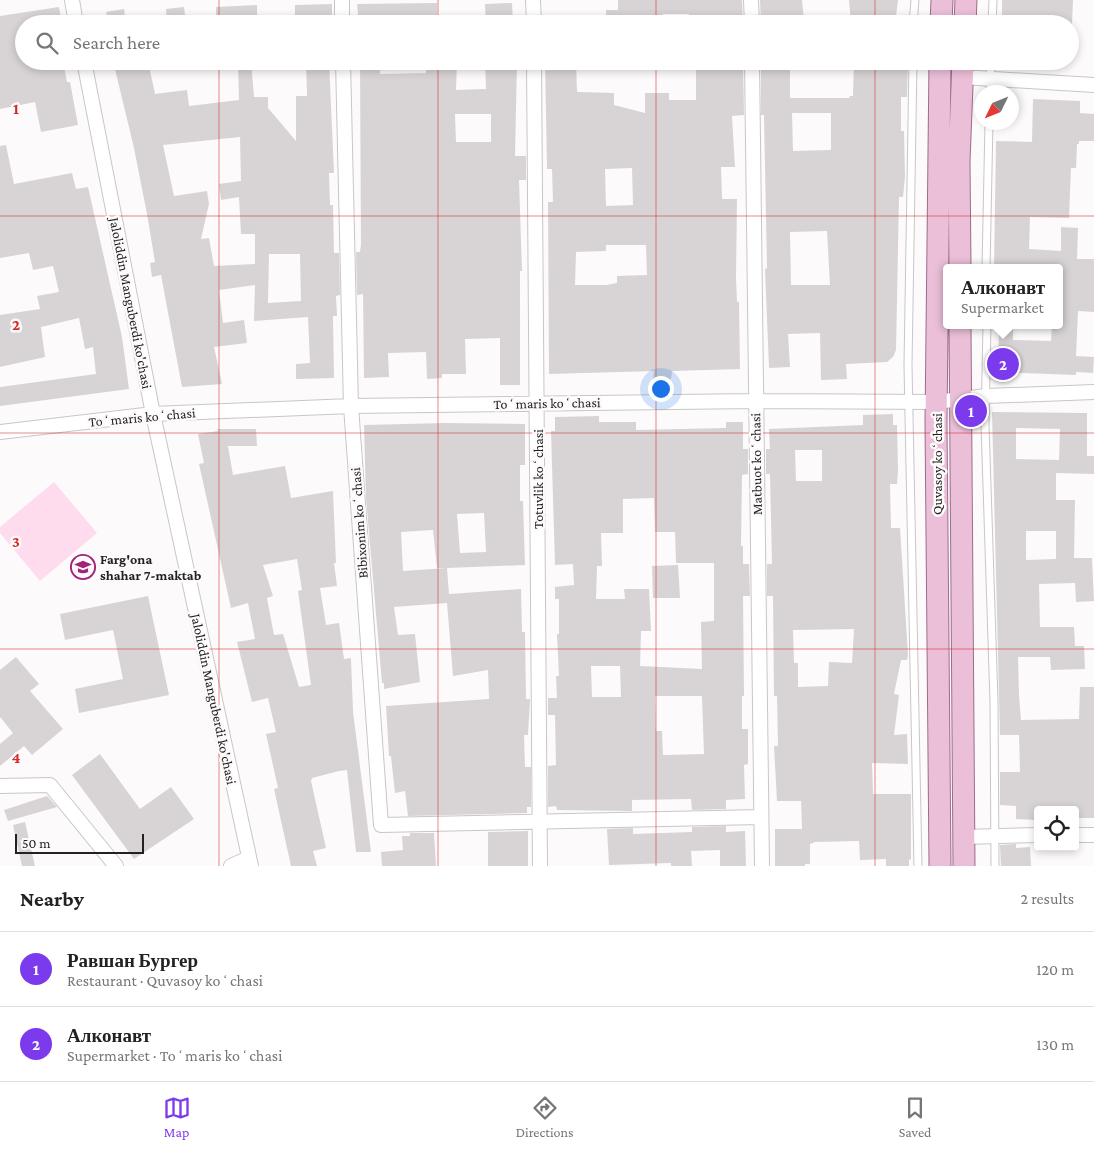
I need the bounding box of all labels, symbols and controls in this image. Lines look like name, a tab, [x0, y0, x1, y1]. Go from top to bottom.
search box	[15, 15, 1079, 70]
icon: search	[33, 29, 61, 57]
text: Search here	[73, 32, 160, 53]
north arrow	[974, 85, 1019, 130]
text: 1	[13, 100, 19, 117]
street label: Jaloliddin Manguberdi ko'chasi	[106, 214, 156, 390]
popup	[943, 264, 1063, 329]
text: Алконавт	[961, 277, 1045, 298]
text: Supermarket	[961, 299, 1044, 316]
text: 2	[12, 316, 20, 333]
pin: 2	[987, 345, 1019, 383]
your location	[648, 376, 674, 402]
pin: 1	[955, 392, 987, 430]
street label: Toʻmaris koʻchasi	[493, 394, 601, 412]
street label: Toʻmaris koʻchasi	[88, 404, 196, 430]
street label: Matbuot koʻchasi	[747, 412, 765, 515]
street label: Quvasoy koʻchasi	[929, 413, 945, 515]
street label: Totuvlik koʻchasi	[530, 429, 546, 529]
street label: Bibixonim koʻchasi	[347, 467, 371, 579]
text: 3	[12, 533, 20, 550]
place label: Farg'ona shahar 7-maktab	[100, 551, 202, 583]
school or university icon: Farg'ona shahar 7-maktab	[70, 554, 96, 580]
street label: Jaloliddin Manguberdi ko'chasi	[188, 610, 240, 786]
text: 4	[12, 749, 21, 766]
map controls	[1034, 806, 1079, 851]
button: locate	[1034, 806, 1079, 851]
scale bar	[15, 831, 144, 854]
text: 50 m	[22, 835, 50, 851]
text: Nearby	[20, 887, 84, 911]
text: 2 results	[1021, 890, 1074, 907]
text: Равшан Бургер	[67, 950, 198, 971]
text: 1	[33, 961, 39, 978]
text: 120 m	[1036, 961, 1074, 978]
text: Restaurant · Quvasoy koʻchasi	[67, 972, 263, 989]
text: Алконавт	[67, 1025, 151, 1046]
text: 2	[32, 1036, 40, 1053]
text: 130 m	[1036, 1036, 1074, 1053]
text: Supermarket · Toʻmaris koʻchasi	[67, 1047, 282, 1064]
tab: Map	[163, 1094, 191, 1140]
tab: Directions	[516, 1094, 574, 1140]
tab: Saved	[899, 1094, 931, 1140]

